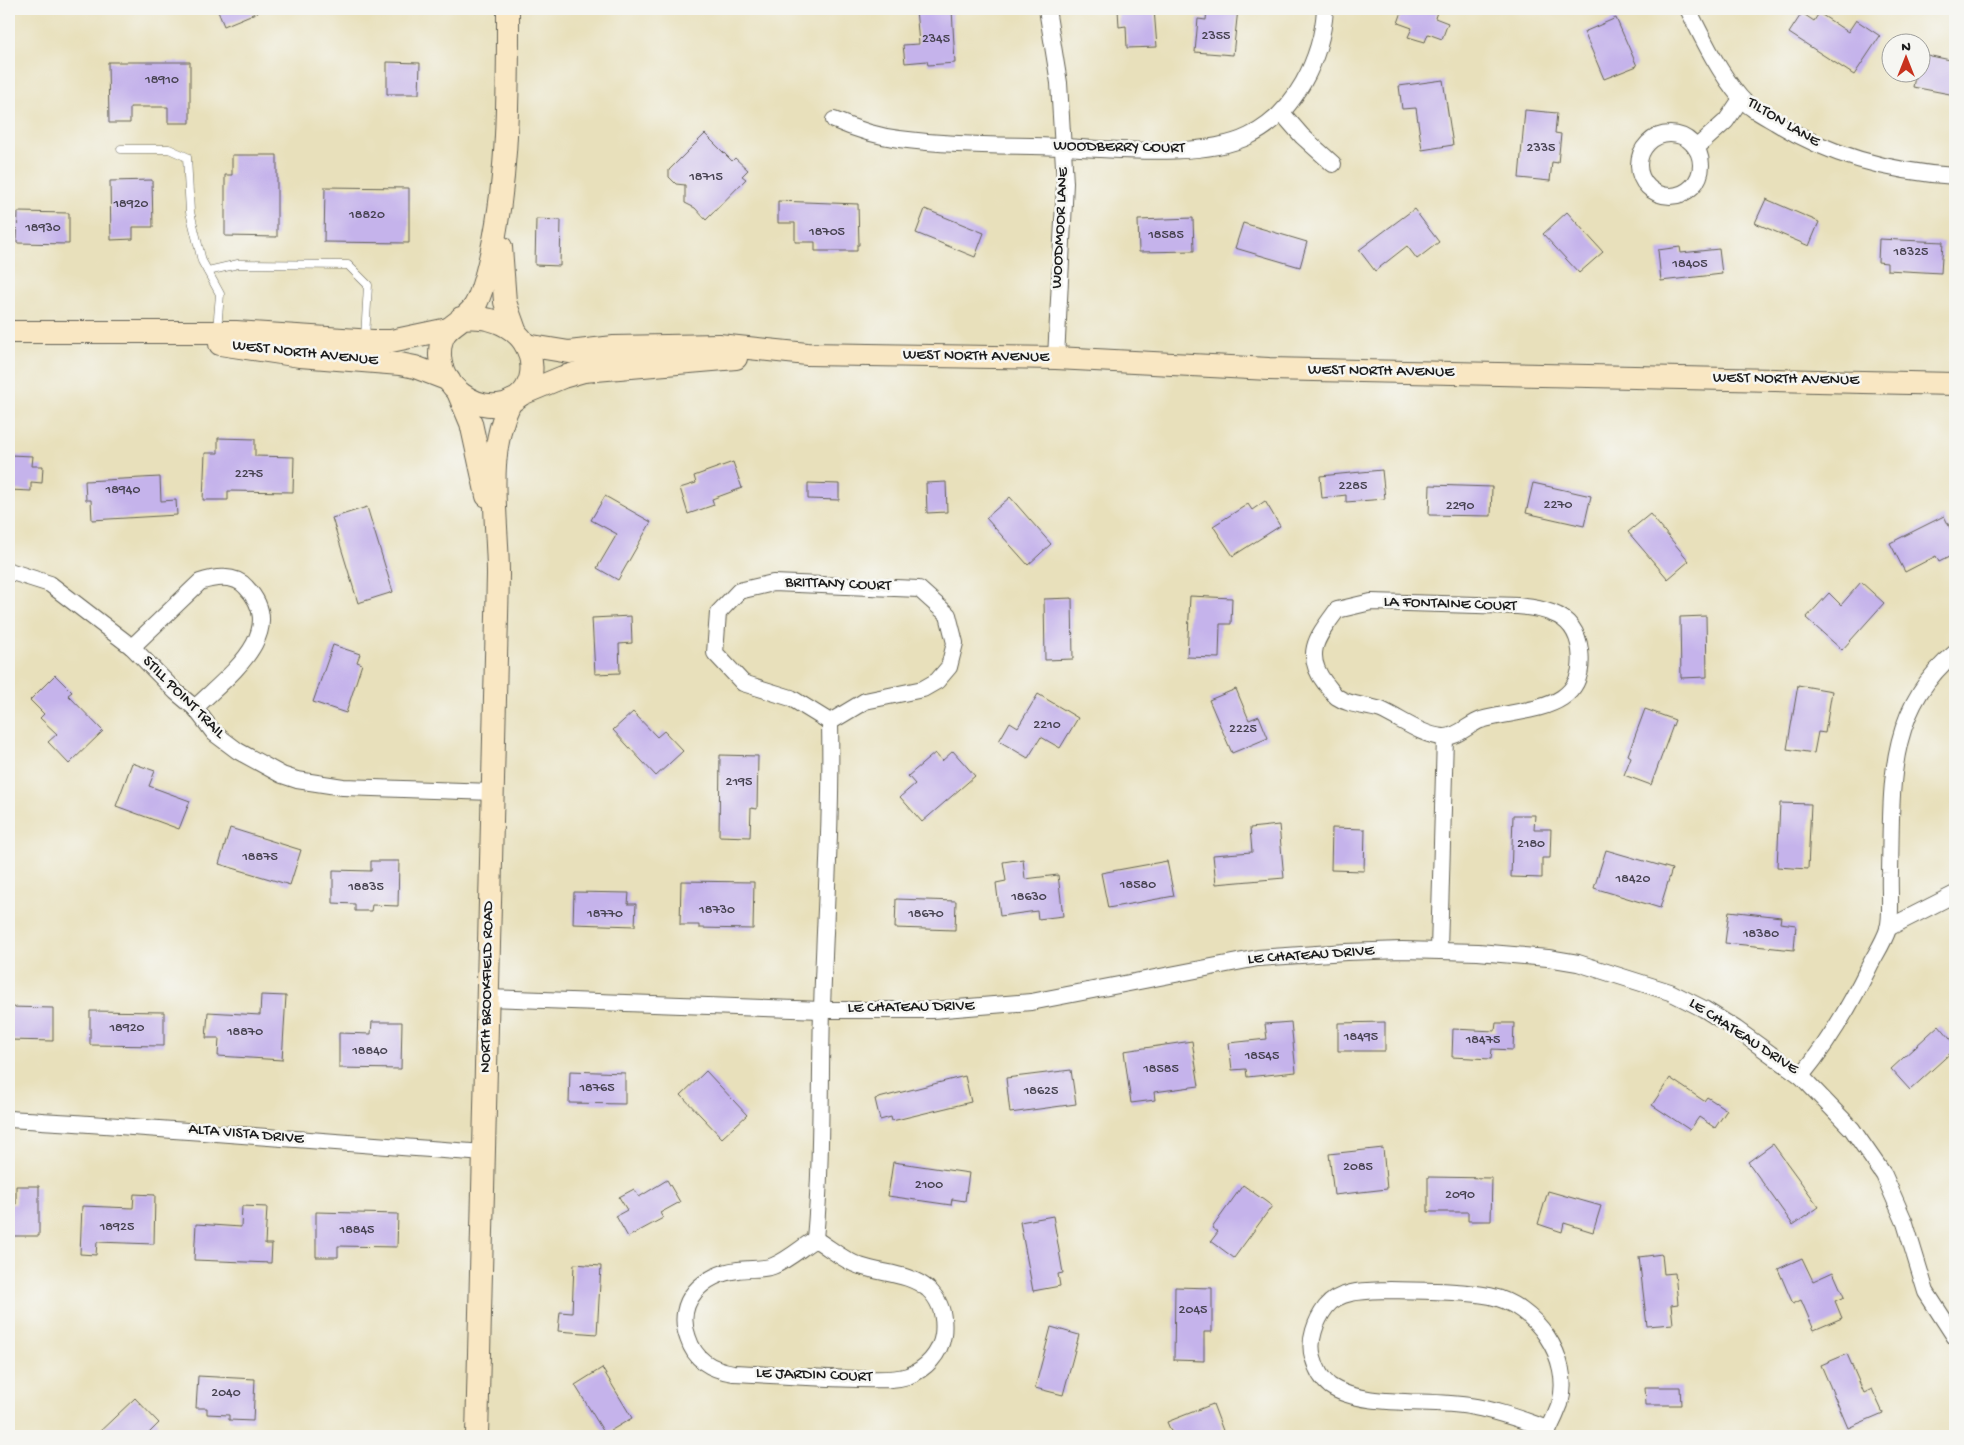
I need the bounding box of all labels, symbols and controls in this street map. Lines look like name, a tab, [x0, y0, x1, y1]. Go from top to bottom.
house number: 2355	[1202, 28, 1230, 45]
house number: 2345	[922, 31, 950, 48]
north arrow	[1882, 32, 1932, 82]
text: N	[1901, 39, 1911, 56]
house number: 18910	[144, 72, 179, 89]
street label: TILTON LANE	[1742, 93, 1824, 153]
street label: WOODBERRY COURT	[1053, 137, 1186, 159]
house number: 2335	[1527, 140, 1555, 157]
street label: WOODMOOR LANE	[1048, 166, 1074, 289]
house number: 18715	[688, 169, 723, 186]
house number: 18920	[112, 196, 149, 213]
house number: 18820	[348, 207, 385, 224]
house number: 18930	[24, 220, 61, 237]
house number: 18705	[808, 224, 845, 241]
house number: 18585	[1147, 227, 1184, 244]
house number: 18325	[1893, 244, 1928, 261]
house number: 18405	[1671, 256, 1708, 273]
street label: WEST NORTH AVENUE	[231, 337, 380, 371]
street label: WEST NORTH AVENUE	[903, 346, 1050, 368]
street label: WEST NORTH AVENUE	[1308, 361, 1455, 383]
street label: WEST NORTH AVENUE	[1713, 369, 1860, 391]
house number: 2275	[235, 466, 263, 483]
house number: 2285	[1339, 478, 1367, 495]
house number: 18940	[105, 482, 141, 499]
house number: 2270	[1544, 497, 1573, 514]
house number: 2290	[1446, 498, 1474, 515]
street label: BRITTANY COURT	[784, 574, 892, 596]
street label: LA FONTAINE COURT	[1383, 593, 1518, 617]
street label: STILL POINT TRAIL	[138, 653, 229, 744]
house number: 2210	[1033, 717, 1061, 734]
house number: 2225	[1229, 721, 1257, 738]
house number: 2195	[726, 774, 752, 791]
house number: 2180	[1517, 836, 1545, 853]
house number: 18875	[241, 849, 278, 866]
house number: 18420	[1615, 871, 1650, 888]
house number: 18580	[1119, 877, 1156, 894]
house number: 18835	[347, 879, 384, 896]
house number: 18630	[1010, 889, 1047, 906]
street label: NORTH BROOKFIELD ROAD	[477, 900, 499, 1073]
house number: 18730	[698, 902, 735, 919]
house number: 18770	[586, 906, 623, 923]
house number: 18670	[907, 906, 944, 923]
house number: 18380	[1742, 926, 1779, 943]
street label: LE CHATEAU DRIVE	[1247, 942, 1376, 970]
street label: LE CHATEAU DRIVE	[1685, 994, 1802, 1080]
street label: LE CHATEAU DRIVE	[847, 997, 976, 1019]
house number: 18920	[108, 1020, 145, 1037]
house number: 18870	[226, 1024, 263, 1041]
house number: 18495	[1343, 1029, 1378, 1046]
house number: 18475	[1465, 1032, 1500, 1049]
house number: 18840	[351, 1043, 388, 1060]
house number: 18545	[1244, 1048, 1279, 1065]
house number: 18585	[1142, 1061, 1179, 1078]
house number: 18765	[578, 1080, 615, 1097]
house number: 18625	[1023, 1083, 1058, 1100]
street label: ALTA VISTA DRIVE	[188, 1120, 306, 1150]
house number: 2085	[1343, 1159, 1373, 1176]
house number: 2100	[915, 1177, 943, 1194]
house number: 2090	[1445, 1187, 1475, 1204]
house number: 18925	[99, 1219, 134, 1236]
house number: 18845	[339, 1222, 374, 1239]
house number: 2045	[1179, 1302, 1207, 1319]
street label: LE JARDIN COURT	[755, 1364, 873, 1388]
house number: 2040	[211, 1385, 241, 1402]

